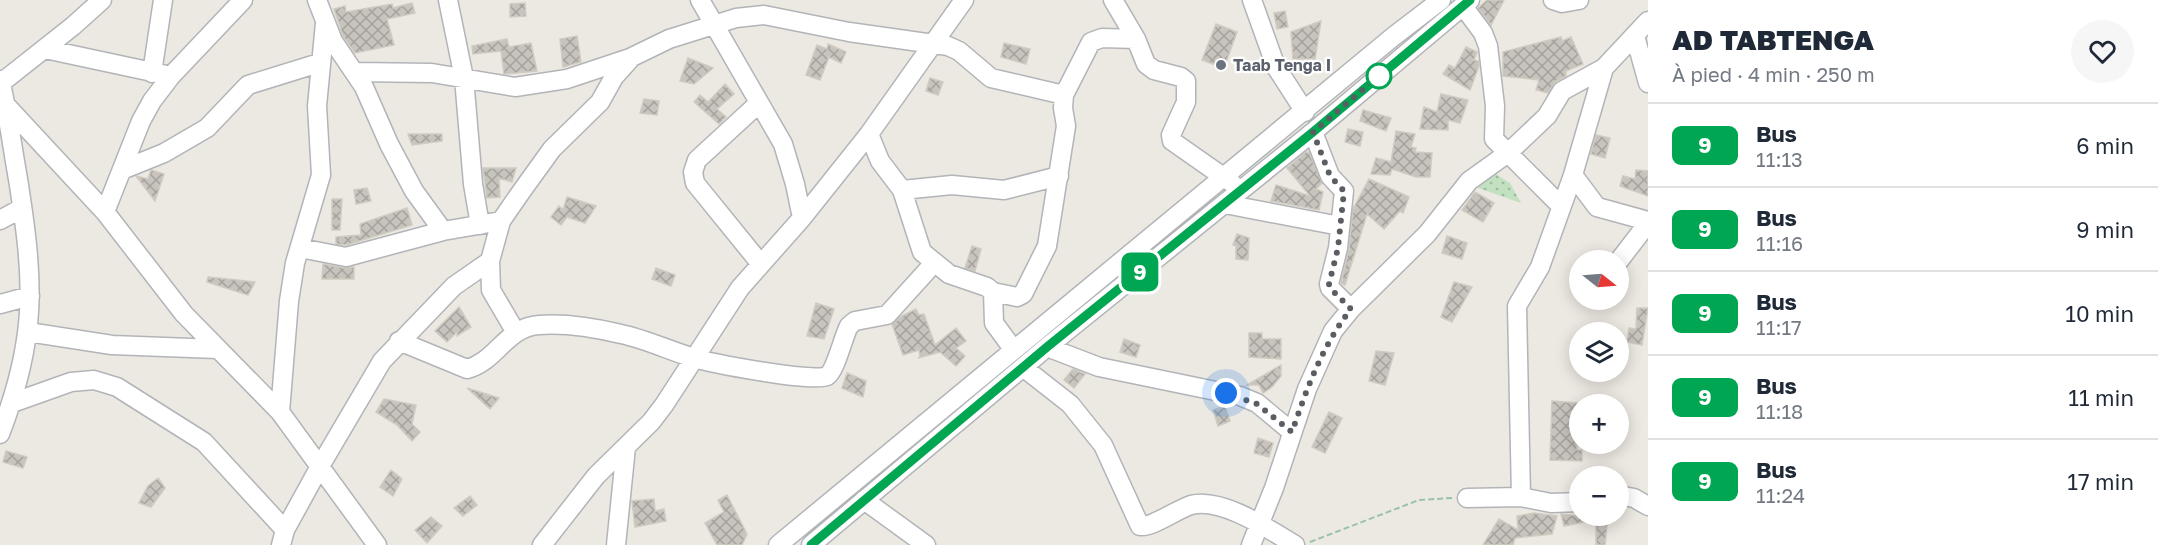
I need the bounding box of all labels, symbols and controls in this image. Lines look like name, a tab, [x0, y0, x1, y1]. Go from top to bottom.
button: heart	[2071, 20, 2134, 83]
text: AD TABTENGA	[1672, 23, 1874, 56]
place label: Taab Tenga I	[1233, 55, 1331, 75]
marker: Taab Tenga I	[1214, 58, 1228, 72]
text: À pied · 4 min · 250 m	[1672, 62, 1875, 86]
unlabelled marker	[1366, 63, 1392, 89]
text: Bus	[1756, 120, 1797, 147]
text: 9	[1698, 132, 1712, 158]
text: 6 min	[2076, 132, 2134, 159]
text: 11:13	[1756, 147, 1803, 171]
text: Bus	[1756, 204, 1797, 231]
text: 9	[1698, 216, 1712, 242]
text: 9 min	[2076, 216, 2134, 243]
text: 11:16	[1756, 231, 1803, 255]
north arrow	[1569, 250, 1629, 310]
map controls	[1569, 250, 1629, 526]
line badge: 9	[1120, 252, 1160, 292]
text: 9	[1133, 259, 1147, 285]
text: Bus	[1756, 288, 1797, 315]
text: 9	[1698, 300, 1712, 326]
text: 10 min	[2065, 300, 2134, 327]
text: 11:17	[1756, 315, 1802, 339]
button: layers	[1569, 322, 1629, 382]
text: Bus	[1756, 372, 1797, 399]
your location	[1211, 378, 1241, 408]
text: 9	[1698, 384, 1712, 410]
text: 11 min	[2068, 384, 2134, 411]
button: +	[1569, 394, 1629, 454]
text: 11:18	[1756, 399, 1803, 423]
text: Bus	[1756, 456, 1797, 483]
button: −	[1569, 466, 1629, 526]
text: 9	[1698, 468, 1712, 494]
text: 17 min	[2067, 468, 2134, 495]
text: 11:24	[1756, 483, 1805, 507]

